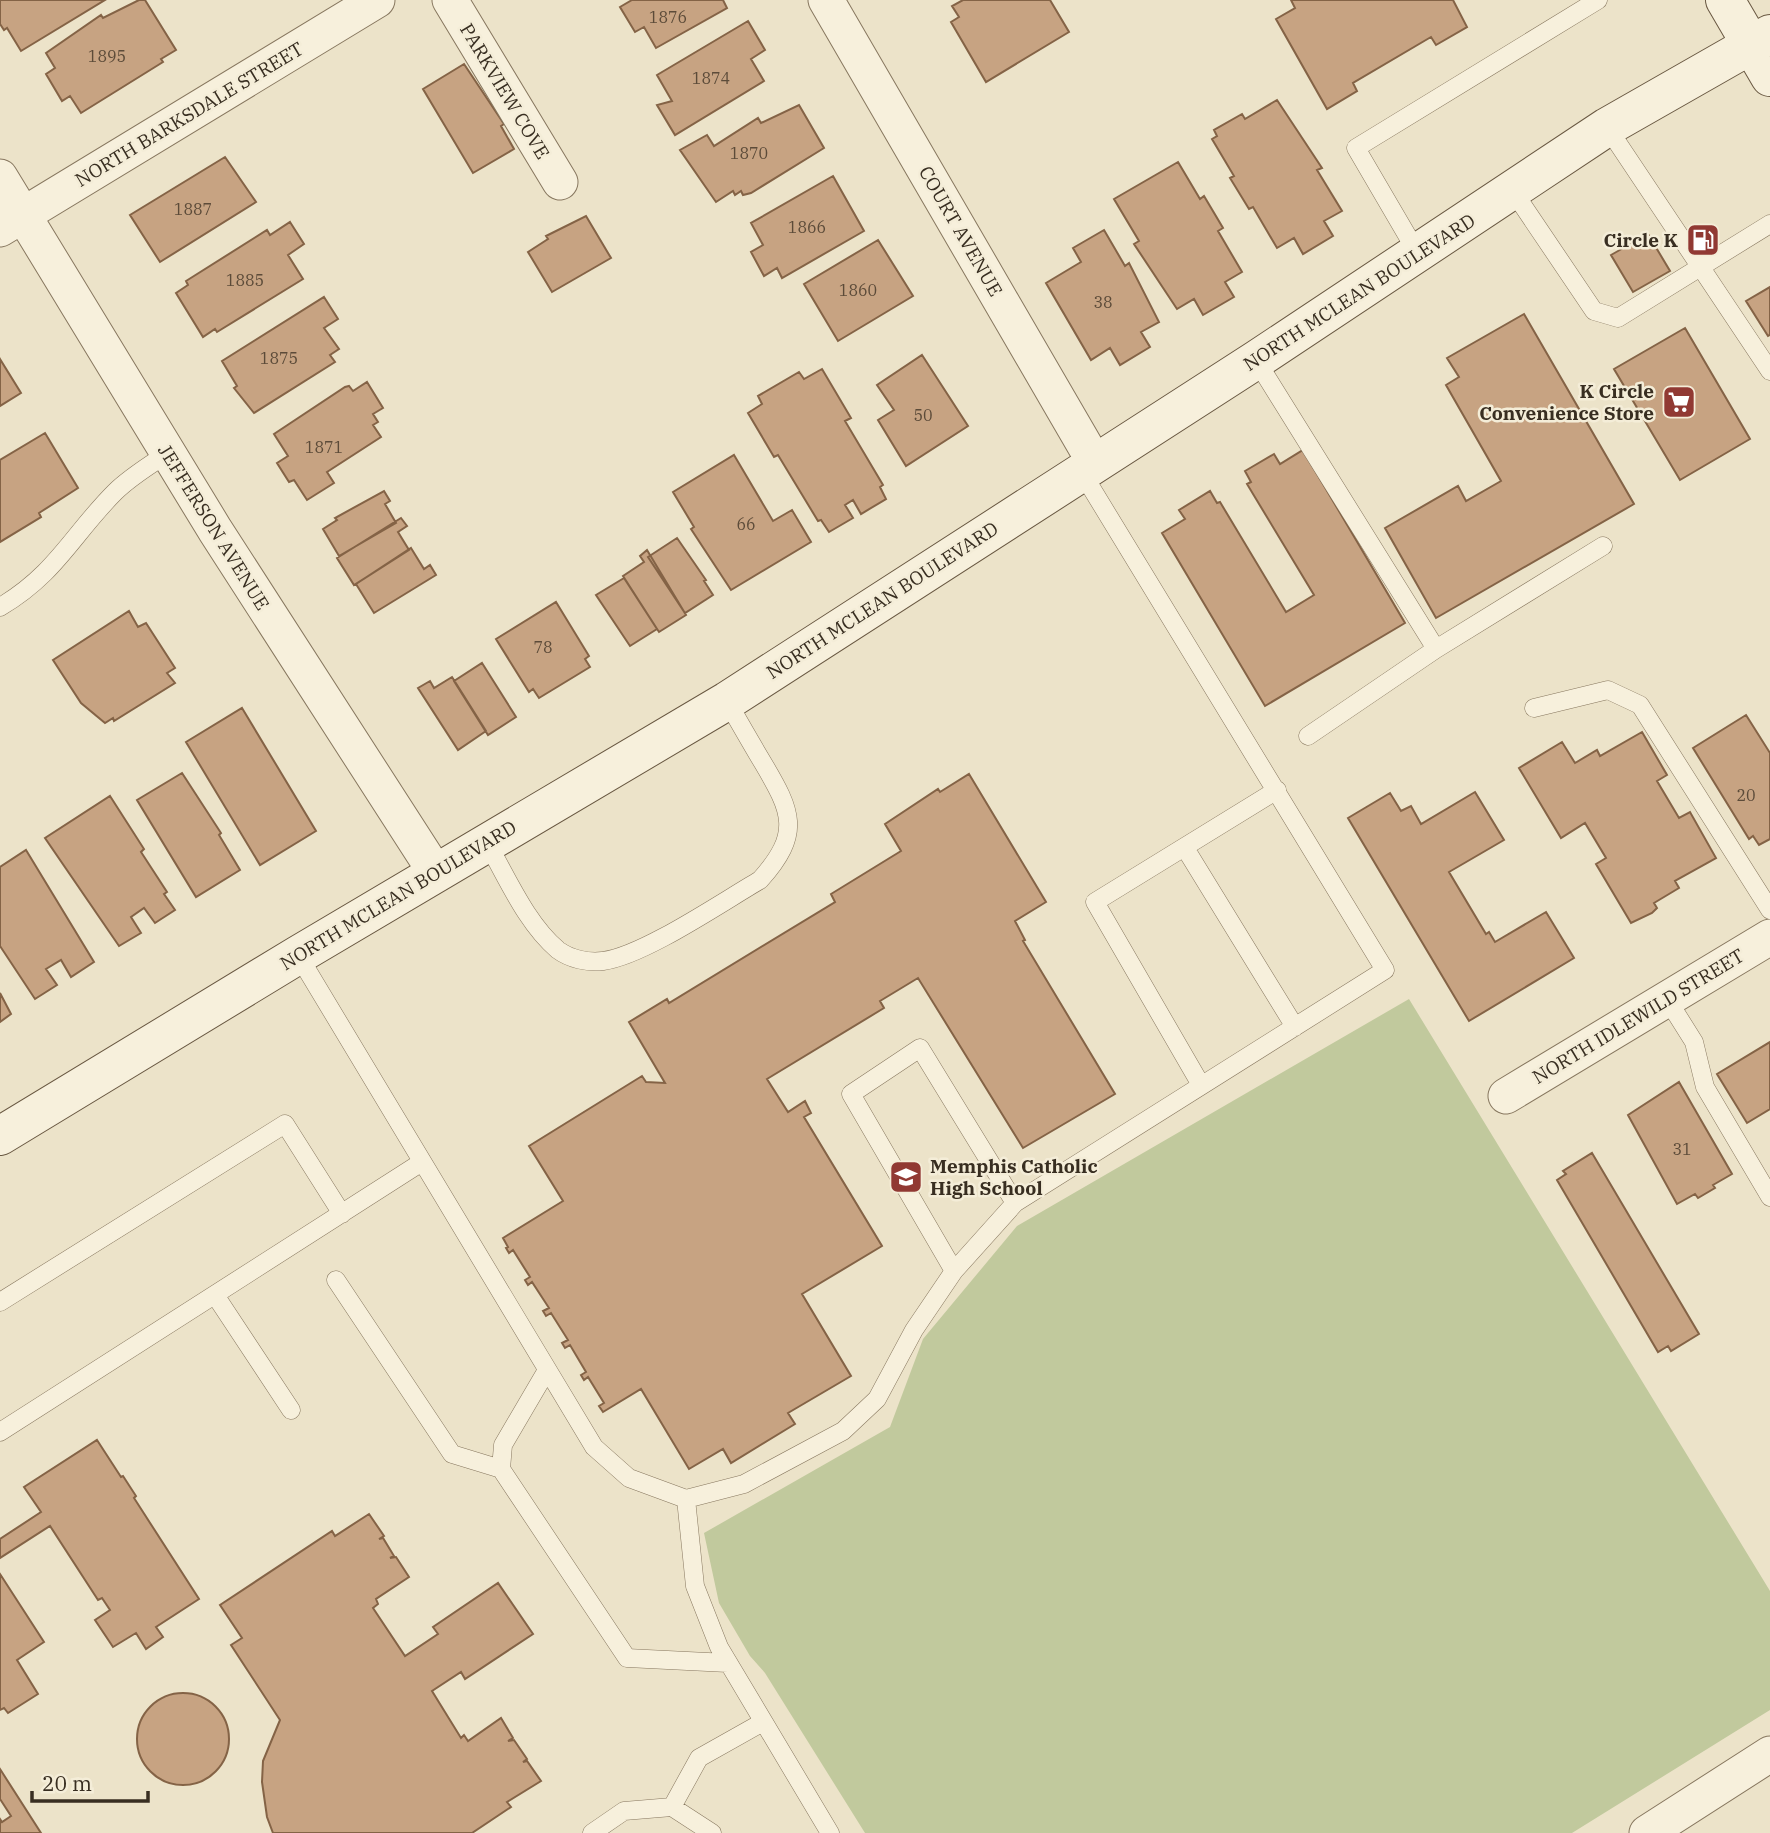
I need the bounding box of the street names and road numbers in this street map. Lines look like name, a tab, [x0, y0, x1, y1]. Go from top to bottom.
street label: PARKVIEW COVE	[455, 19, 555, 163]
street label: NORTH BARKSDALE STREET	[71, 36, 307, 192]
street label: COURT AVENUE	[914, 162, 1008, 300]
street label: NORTH MCLEAN BOULEVARD	[1239, 208, 1479, 376]
street label: JEFFERSON AVENUE	[153, 439, 275, 615]
street label: NORTH MCLEAN BOULEVARD	[762, 516, 1002, 684]
street label: NORTH MCLEAN BOULEVARD	[275, 815, 521, 975]
street label: NORTH IDLEWILD STREET	[1528, 943, 1748, 1089]

